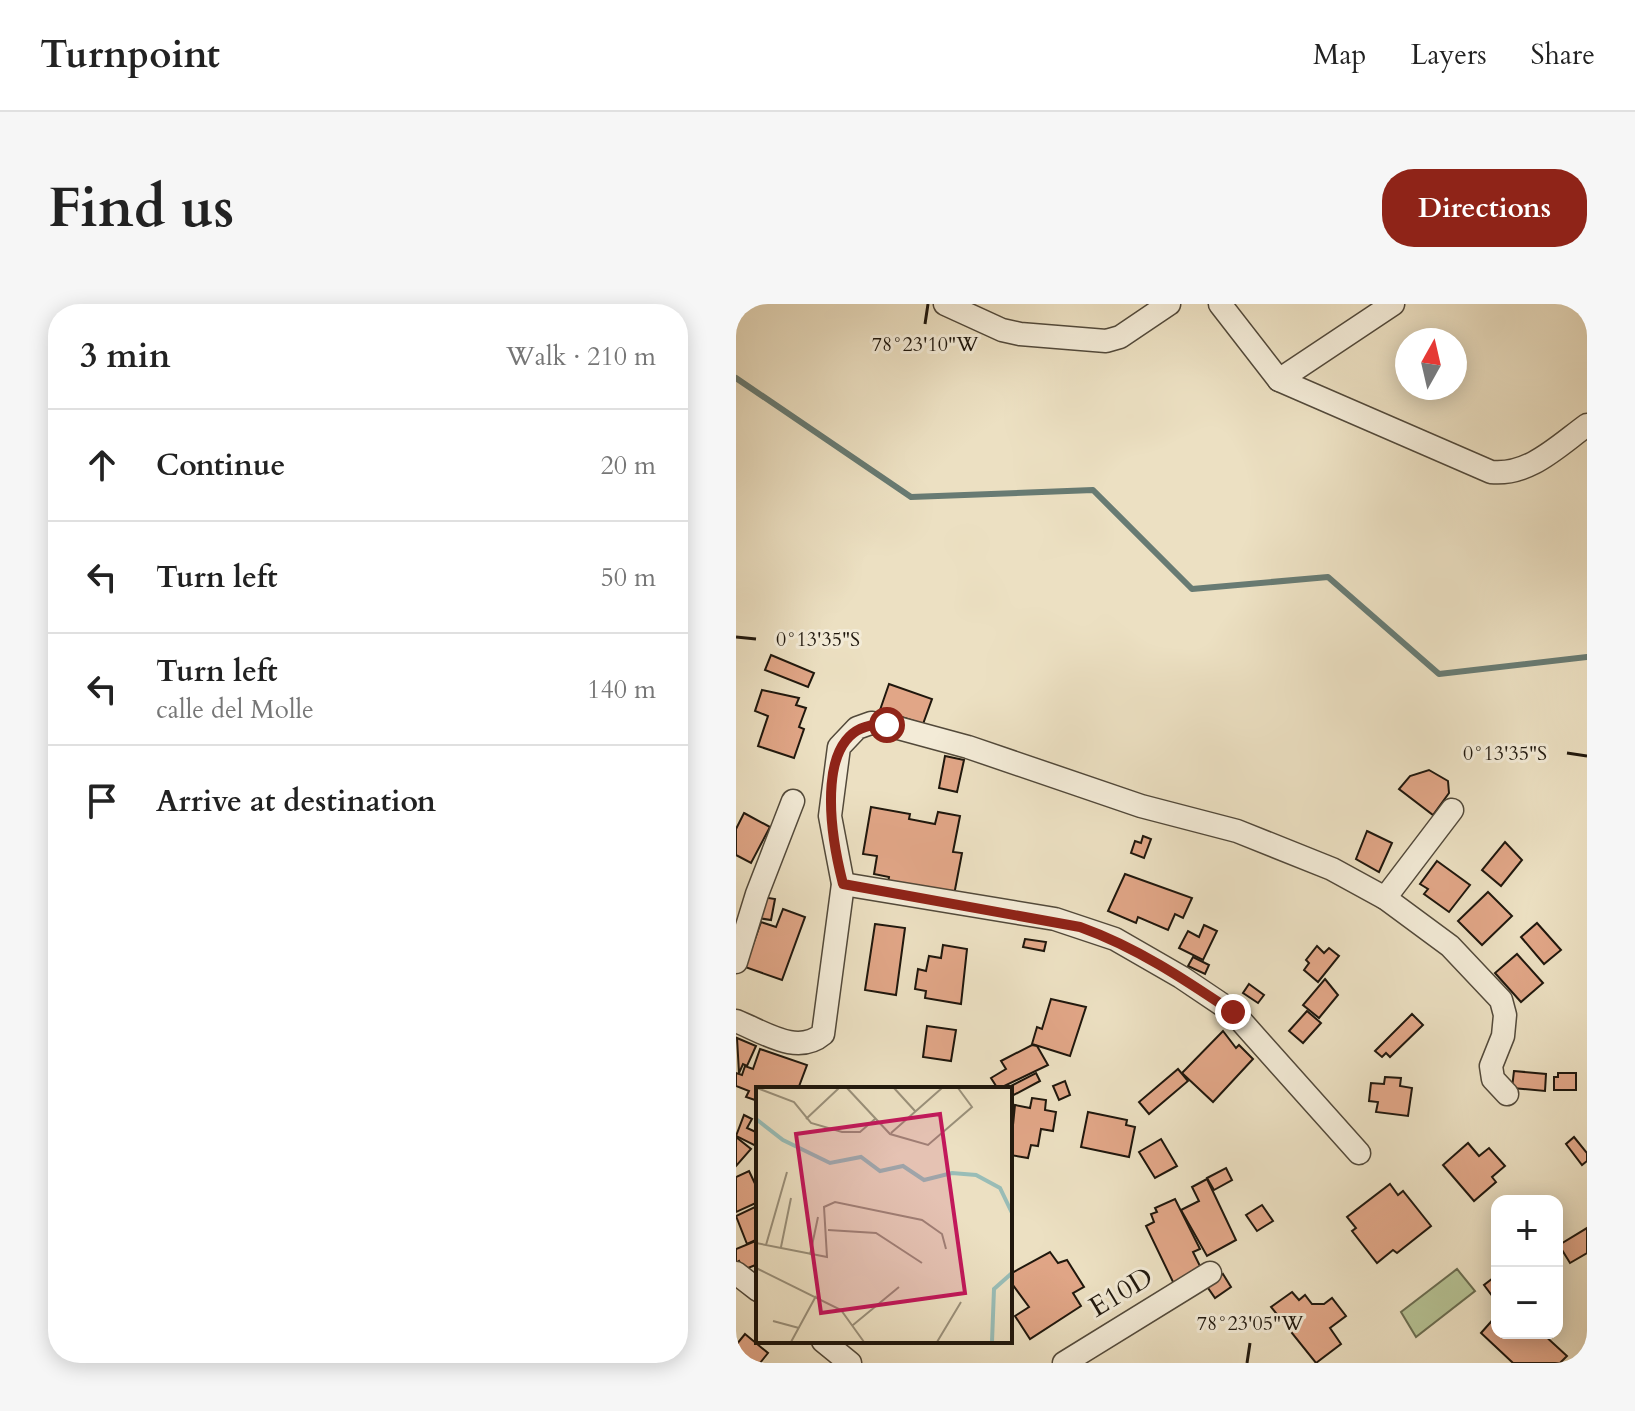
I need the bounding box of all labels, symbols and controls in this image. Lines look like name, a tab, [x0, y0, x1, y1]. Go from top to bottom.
text: Turnpoint	[40, 29, 220, 81]
text: Map	[1313, 36, 1366, 74]
text: Layers	[1410, 36, 1487, 74]
text: Share	[1531, 36, 1595, 74]
button: Directions	[1382, 169, 1587, 247]
text: Find us	[48, 171, 234, 246]
north arrow	[1395, 328, 1467, 400]
text: 78°23'10"W	[872, 331, 979, 358]
text: 3 min	[80, 333, 171, 379]
text: Walk · 210 m	[506, 339, 656, 374]
icon: ahead	[80, 443, 124, 487]
text: Continue	[156, 445, 285, 486]
text: 20 m	[600, 448, 656, 483]
icon: left	[80, 555, 124, 599]
text: Turn left	[156, 557, 278, 598]
text: 50 m	[600, 560, 656, 595]
text: 0°13'35"S	[776, 626, 860, 653]
text: Turn left	[156, 651, 278, 692]
icon: left	[80, 667, 124, 711]
text: 140 m	[587, 672, 656, 707]
text: calle del Molle	[156, 692, 314, 727]
route start	[869, 707, 905, 743]
text: 0°13'35"S	[1463, 740, 1547, 767]
icon: arrive	[80, 779, 124, 823]
text: Arrive at destination	[156, 781, 436, 822]
route end	[1215, 994, 1251, 1030]
inset map	[756, 1087, 1012, 1343]
map controls	[1491, 1195, 1563, 1339]
button: +	[1491, 1195, 1563, 1267]
street label: E10D	[1082, 1258, 1160, 1326]
button: −	[1491, 1267, 1563, 1339]
text: 78°23'05"W	[1197, 1310, 1304, 1337]

